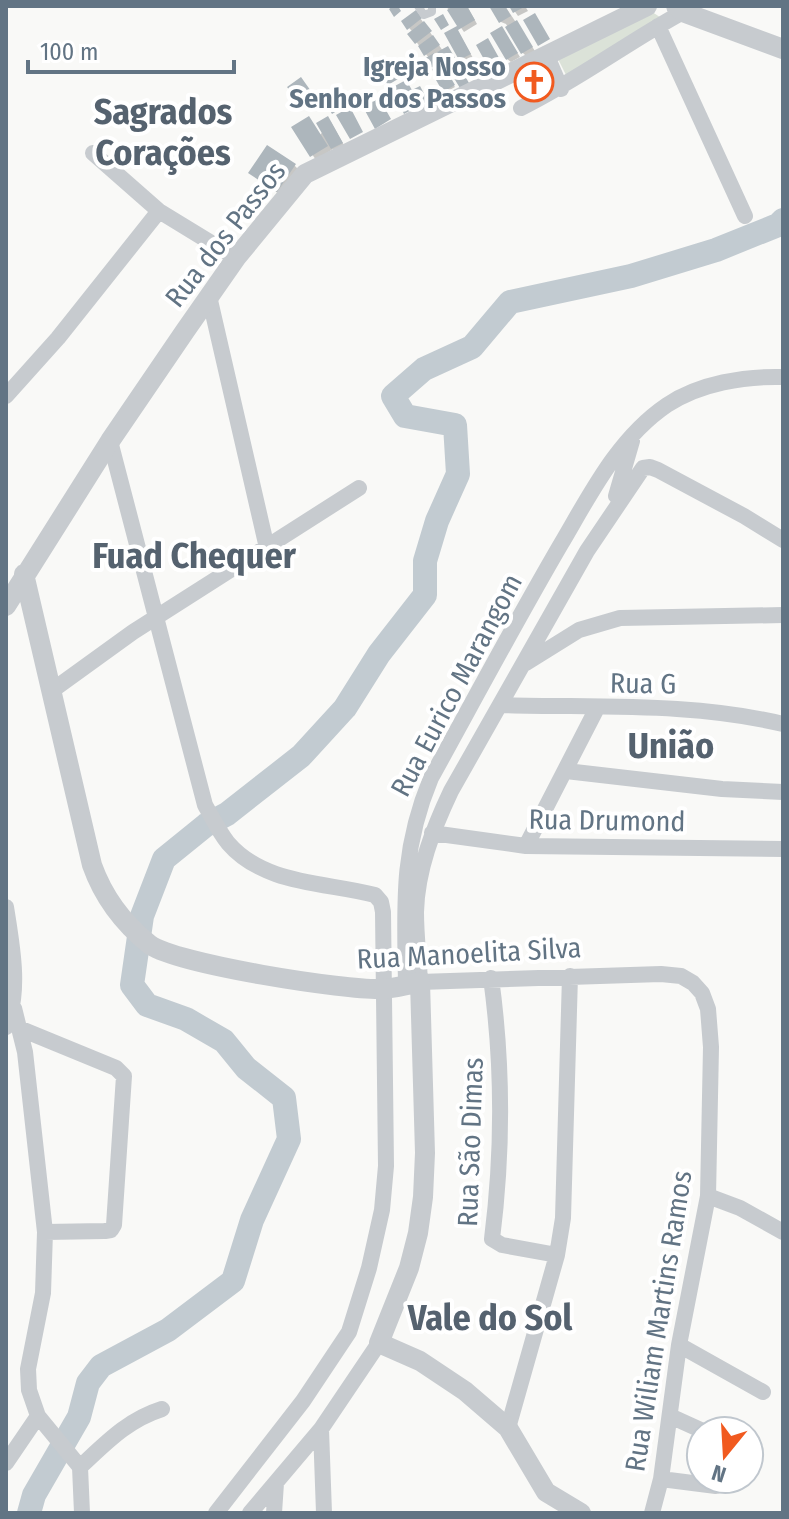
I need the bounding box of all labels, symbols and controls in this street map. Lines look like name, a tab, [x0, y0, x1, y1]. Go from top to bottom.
scale bar	[28, 24, 234, 74]
text: 100 m	[40, 38, 98, 66]
place label: Igreja Nosso Senhor dos Passos	[289, 50, 506, 115]
church icon: Igreja Nosso Senhor dos Passos	[513, 61, 555, 103]
district label: Sagrados Corações	[94, 90, 233, 175]
street label: Rua dos Passos	[158, 155, 292, 314]
district label: Fuad Chequer	[92, 534, 297, 578]
street label: Rua Eurico Marangom	[384, 568, 529, 802]
street label: Rua G	[610, 666, 676, 701]
district label: União	[628, 724, 714, 768]
street label: Rua Drumond	[528, 803, 686, 838]
street label: Rua Manoelita Silva	[356, 931, 582, 976]
street label: Rua São Dimas	[451, 1057, 490, 1227]
street label: Rua Wiliam Martins Ramos	[618, 1168, 699, 1474]
district label: Vale do Sol	[407, 1296, 572, 1340]
north arrow	[685, 1415, 765, 1495]
text: N	[709, 1459, 729, 1488]

